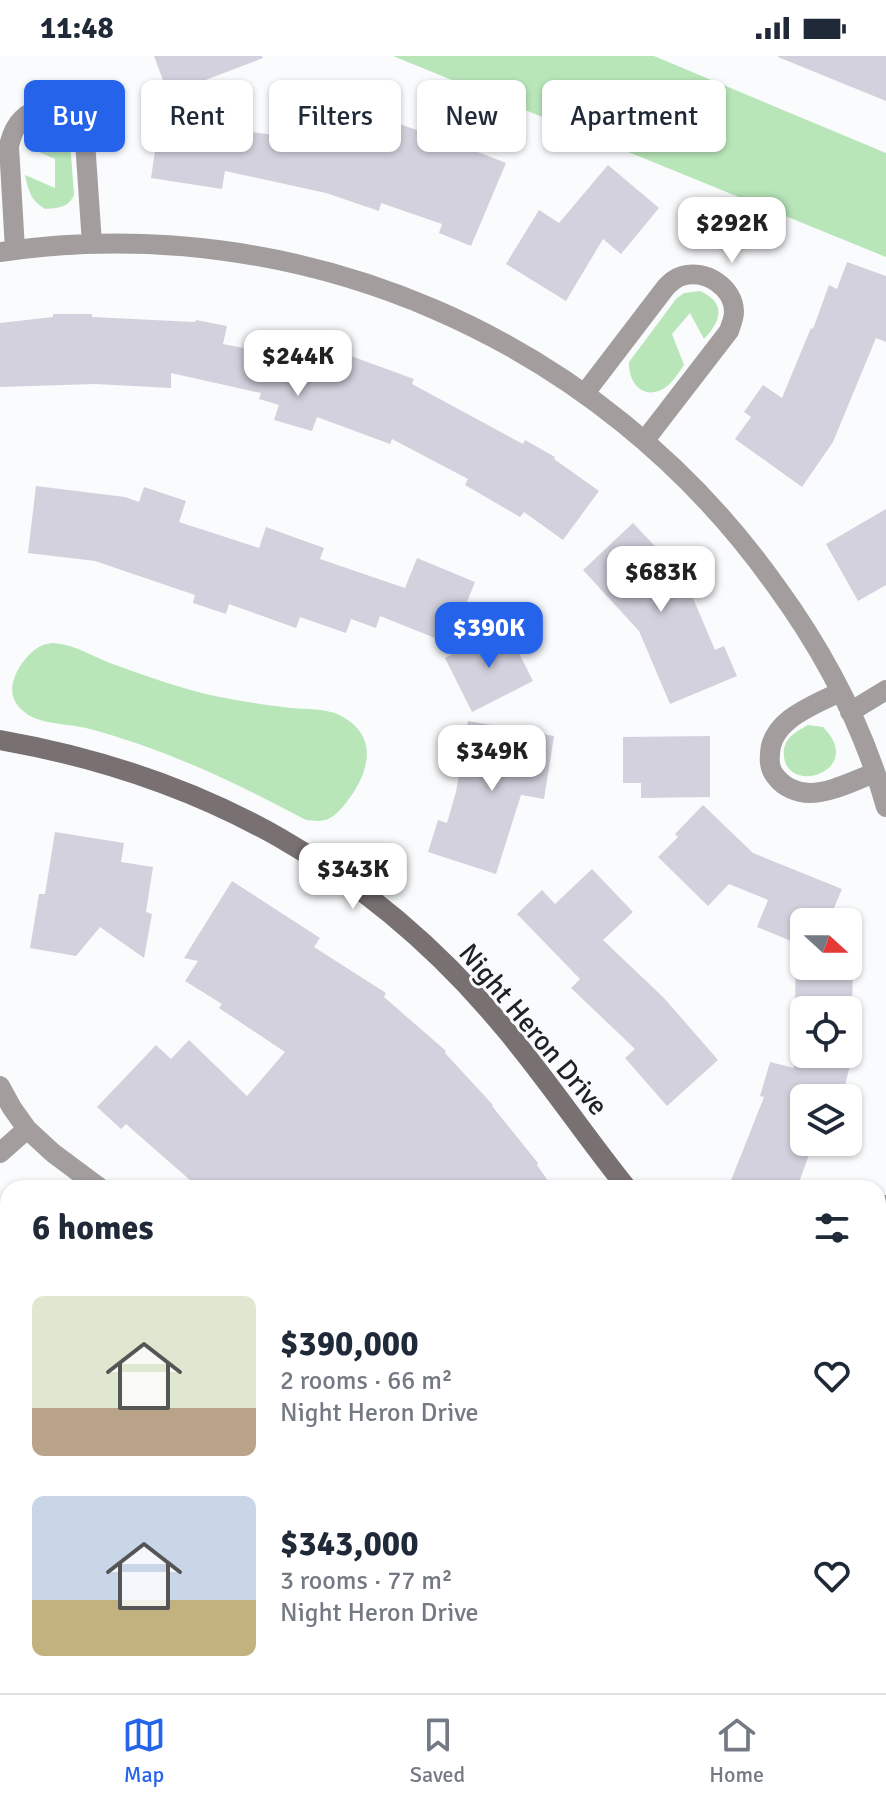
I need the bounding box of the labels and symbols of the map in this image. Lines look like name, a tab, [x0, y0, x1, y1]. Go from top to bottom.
pin: $292K	[676, 197, 788, 265]
pin: $244K	[242, 330, 354, 398]
pin: $683K	[605, 546, 717, 614]
pin: $390K	[433, 602, 545, 670]
pin: $349K	[436, 725, 548, 793]
pin: $343K	[297, 843, 409, 911]
north arrow	[790, 908, 862, 980]
street label: Night Heron Drive	[451, 937, 615, 1123]

